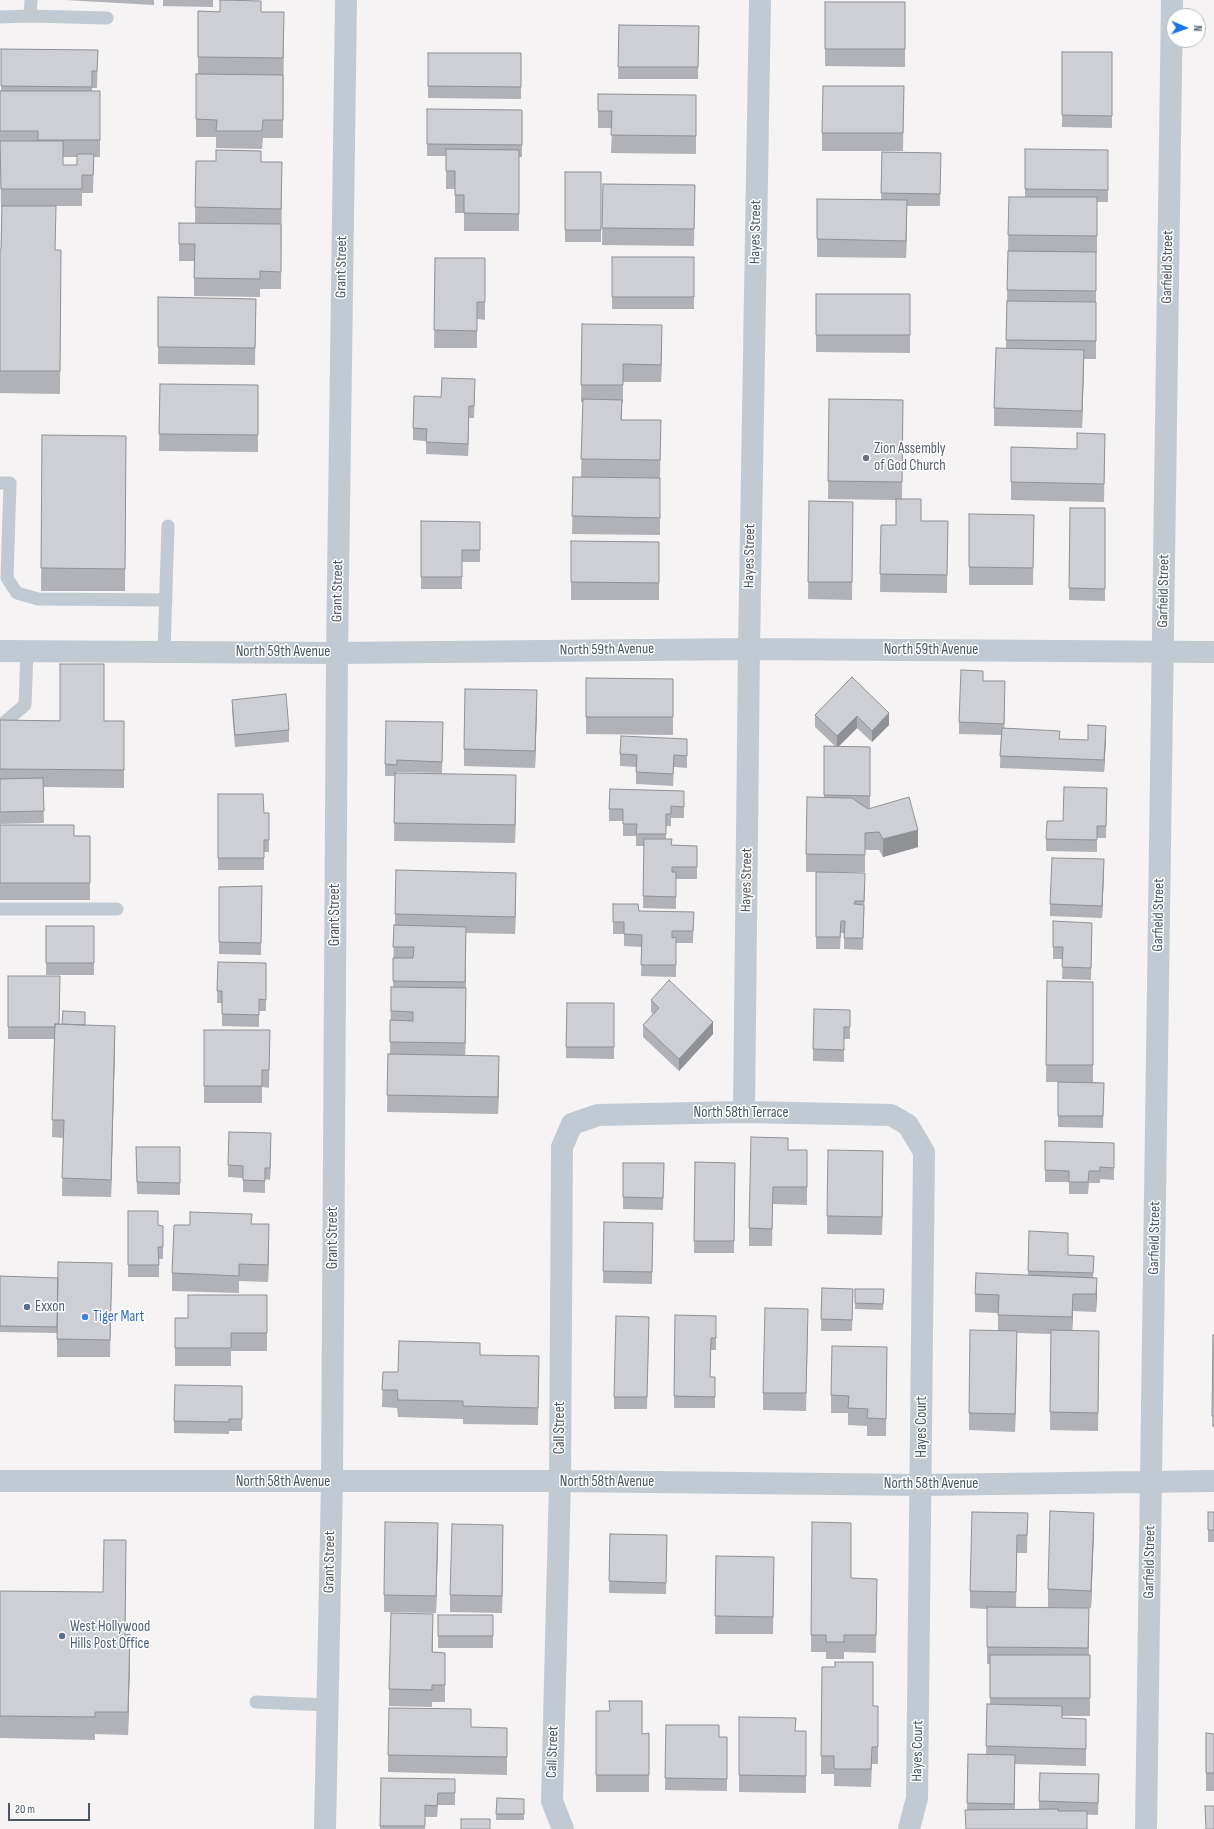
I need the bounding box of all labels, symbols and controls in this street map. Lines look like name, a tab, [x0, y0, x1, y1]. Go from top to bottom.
north arrow	[1166, 8, 1206, 48]
text: N	[1191, 25, 1204, 32]
street label: Hayes Street	[746, 200, 766, 264]
street label: Garfield Street	[1158, 230, 1178, 304]
street label: Grant Street	[332, 236, 352, 298]
place label: Zion Assembly of God Church	[874, 440, 946, 475]
marker: Zion Assembly of God Church	[861, 453, 871, 463]
street label: Hayes Street	[740, 524, 760, 588]
street label: Garfield Street	[1154, 554, 1174, 628]
street label: Grant Street	[328, 560, 348, 622]
street label: North 59th Avenue	[560, 640, 654, 660]
street label: North 59th Avenue	[884, 641, 978, 659]
street label: North 59th Avenue	[236, 643, 330, 661]
street label: Hayes Street	[737, 848, 757, 912]
street label: Garfield Street	[1149, 878, 1169, 952]
street label: Grant Street	[326, 884, 344, 946]
street label: North 58th Terrace	[694, 1104, 788, 1122]
street label: Garfield Street	[1145, 1201, 1165, 1275]
street label: Grant Street	[324, 1207, 342, 1269]
place label: Exxon	[35, 1298, 65, 1316]
marker: Exxon	[22, 1302, 32, 1312]
place label: Tiger Mart	[93, 1308, 144, 1326]
marker: Tiger Mart	[80, 1312, 90, 1322]
street label: Hayes Court	[913, 1396, 931, 1458]
street label: Call Street	[551, 1402, 569, 1454]
street label: North 58th Avenue	[236, 1473, 330, 1491]
street label: North 58th Avenue	[560, 1473, 654, 1491]
street label: North 58th Avenue	[884, 1475, 978, 1493]
street label: Garfield Street	[1140, 1525, 1160, 1599]
street label: Grant Street	[320, 1531, 340, 1593]
place label: West Hollywood Hills Post Office	[70, 1618, 150, 1653]
marker: West Hollywood Hills Post Office	[57, 1631, 67, 1641]
street label: Hayes Court	[908, 1720, 928, 1782]
street label: Call Street	[543, 1725, 563, 1779]
scale bar	[10, 1795, 92, 1821]
text: 20 m	[15, 1802, 35, 1817]

